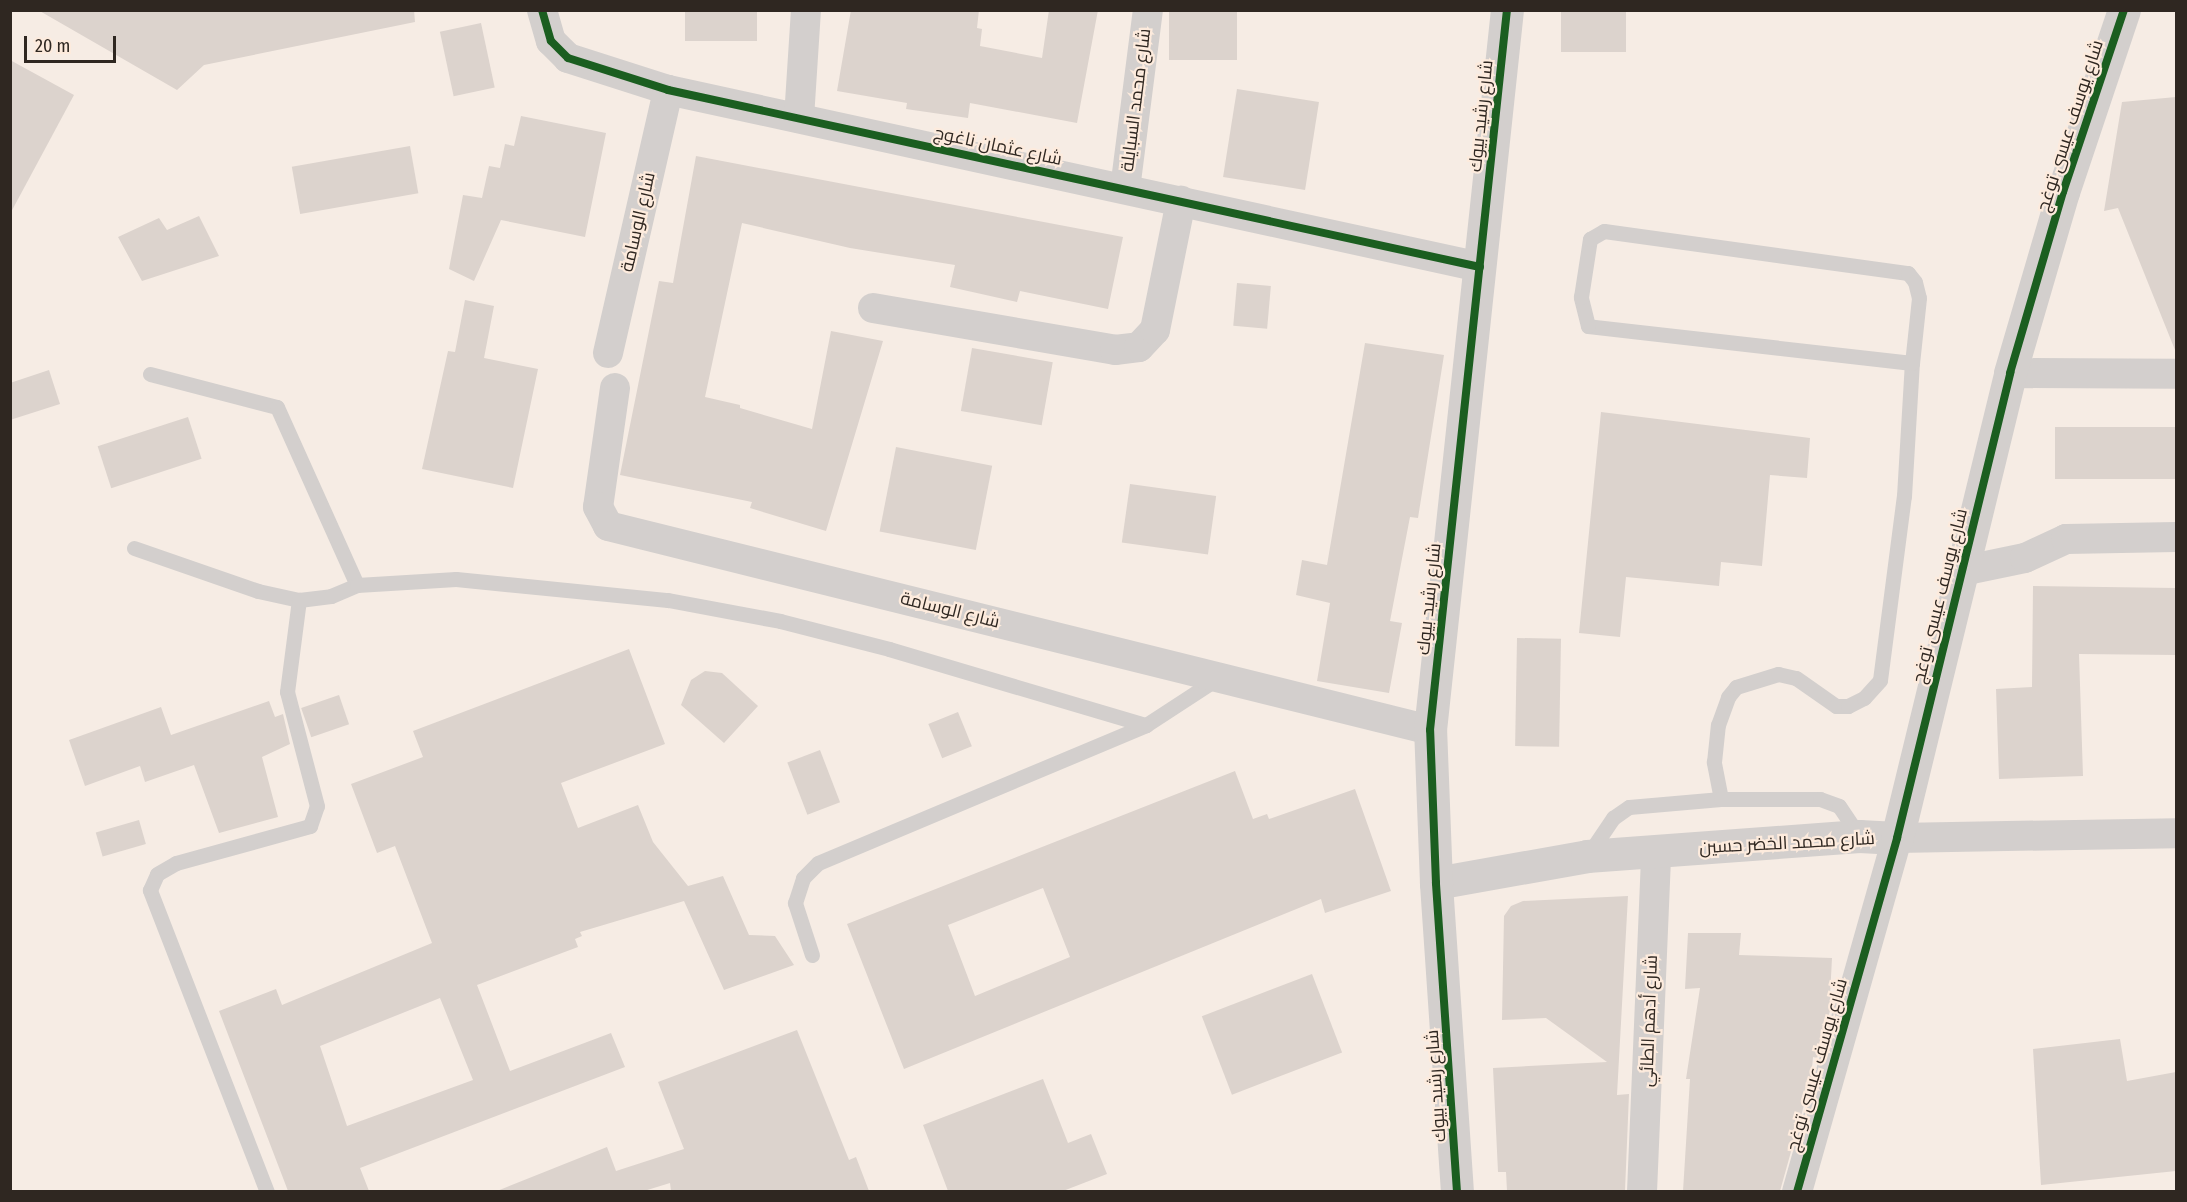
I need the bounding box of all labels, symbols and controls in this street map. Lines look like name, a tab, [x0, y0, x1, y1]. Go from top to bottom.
scale bar	[27, 24, 118, 62]
street label: شارع محمد السبايلة	[1116, 27, 1156, 173]
text: 20 m	[35, 35, 70, 57]
street label: شارع يوسف عيسى توغج	[2032, 37, 2108, 215]
street label: شارع رشيد بيوك	[1464, 59, 1498, 173]
street label: شارع عثمان ناغوج	[932, 122, 1064, 170]
street label: شارع الوسامة	[616, 170, 660, 274]
street label: شارع يوسف عيسى توغج	[1908, 506, 1972, 686]
street label: شارع رشيد بيوك	[1412, 542, 1446, 656]
street label: شارع الوسامة	[898, 587, 1002, 633]
street label: شارع محمد الخضر حسين	[1699, 828, 1875, 858]
street label: شارع أدهم الطائي	[1636, 954, 1662, 1088]
street label: شارع يوسف عيسى توغج	[1782, 976, 1852, 1154]
street label: شارع رشيد بيوك	[1421, 1029, 1451, 1143]

